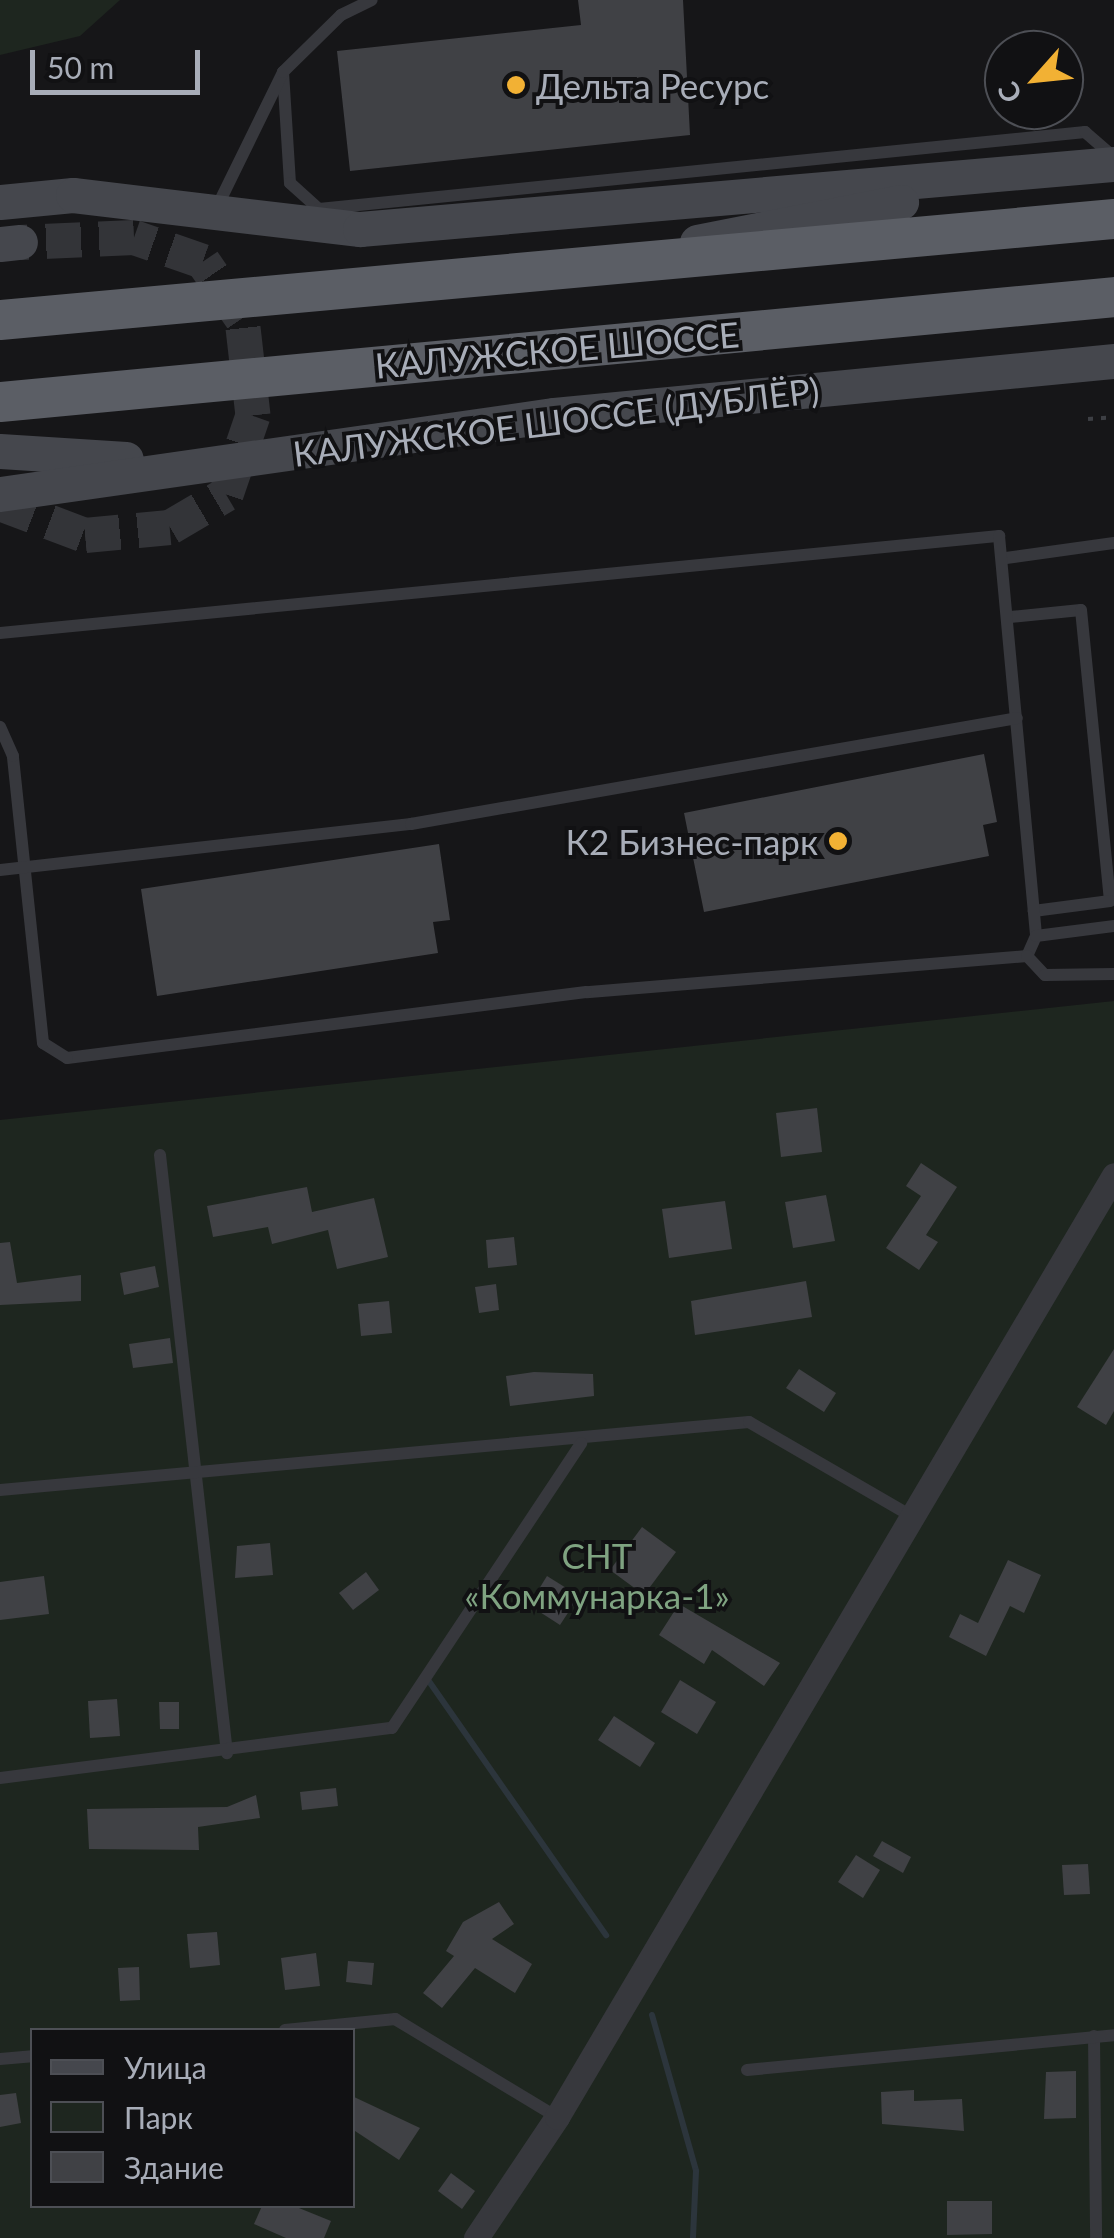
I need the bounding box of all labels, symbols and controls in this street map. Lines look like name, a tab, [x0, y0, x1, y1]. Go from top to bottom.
scale bar	[35, 30, 205, 92]
north arrow	[984, 30, 1084, 130]
text: 50 m	[47, 49, 114, 85]
place label: Дельта Ресурс	[536, 64, 769, 106]
marker: Дельта Ресурс	[505, 74, 527, 96]
text: С	[990, 77, 1028, 109]
street label: КАЛУЖСКОЕ ШОССЕ	[373, 312, 741, 386]
street label: КАЛУЖСКОЕ ШОССЕ (ДУБЛЁР)	[290, 368, 822, 474]
place label: К2 Бизнес-парк	[566, 820, 818, 862]
marker: К2 Бизнес-парк	[827, 830, 849, 852]
park label: СНТ «Коммунарка-1»	[465, 1534, 729, 1616]
legend	[30, 2028, 355, 2208]
text: Улица	[124, 2049, 207, 2085]
text: Парк	[124, 2099, 193, 2135]
text: Здание	[124, 2149, 224, 2185]

